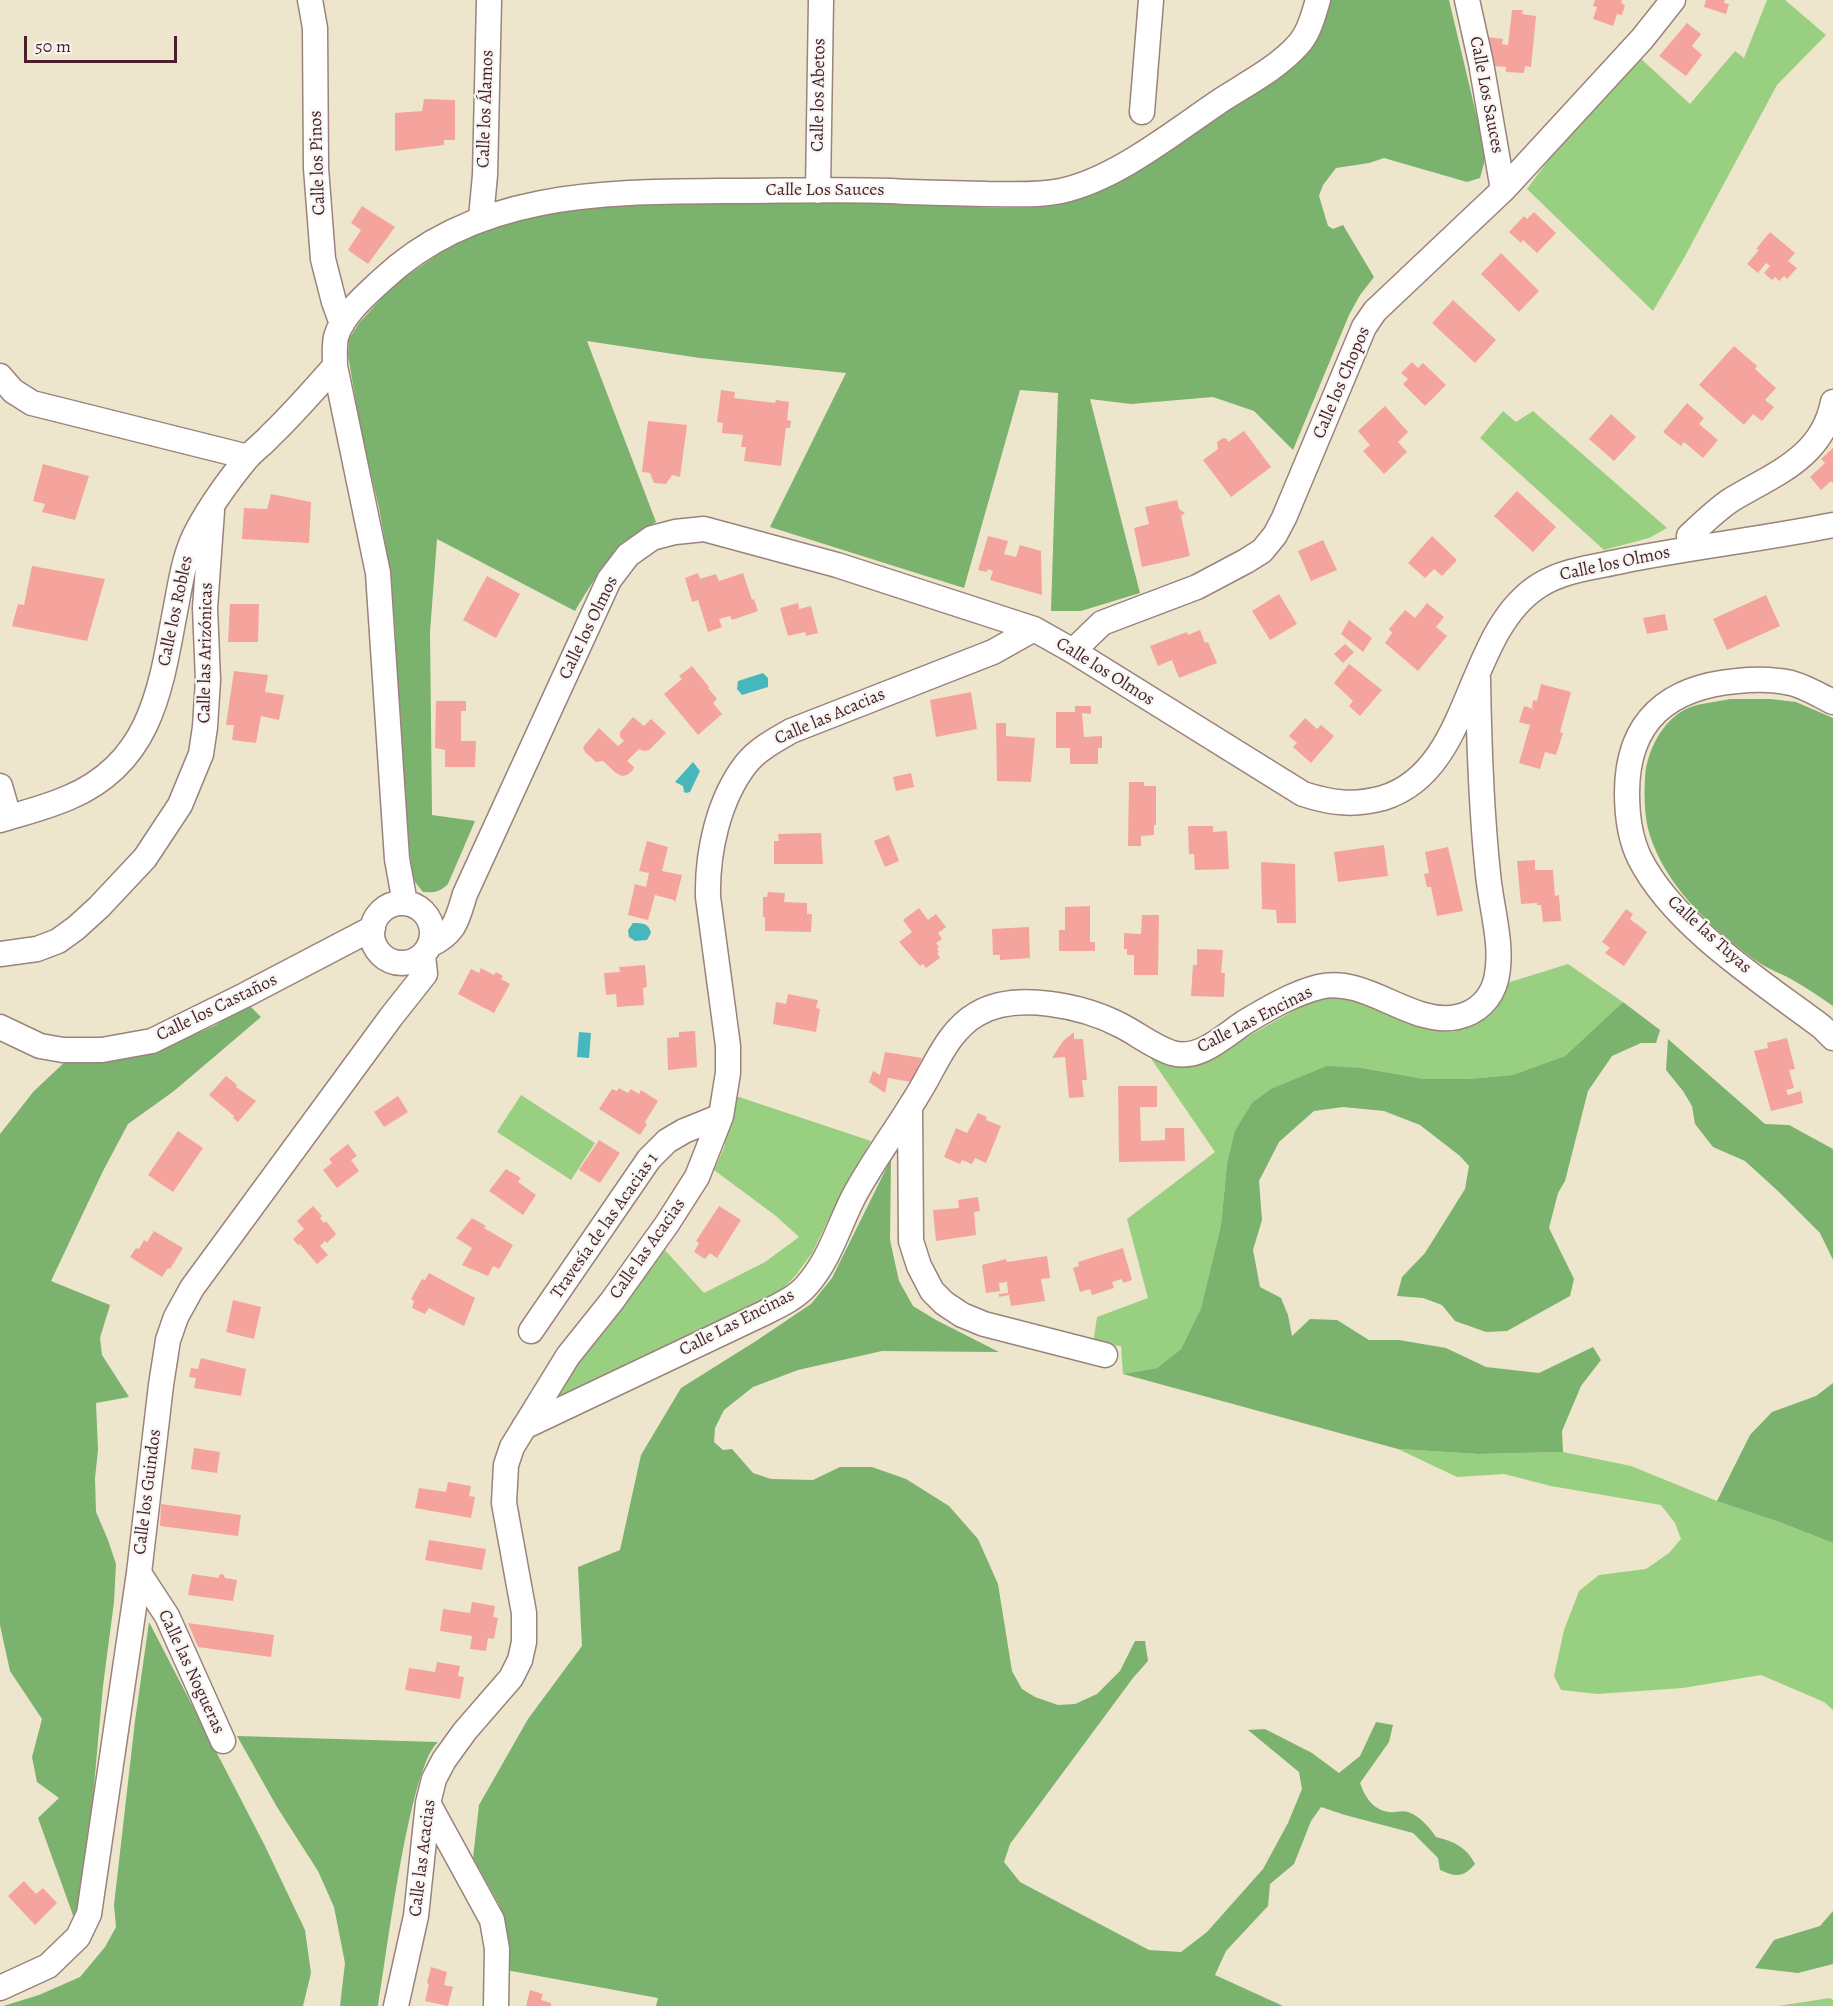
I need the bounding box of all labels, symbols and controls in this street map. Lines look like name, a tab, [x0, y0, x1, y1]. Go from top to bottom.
scale bar	[27, 24, 180, 62]
text: 50 m	[35, 34, 71, 58]
street label: Calle Los Sauces	[1464, 35, 1508, 155]
street label: Calle los Abetos	[807, 38, 831, 152]
street label: Calle los Álamos	[473, 49, 499, 169]
street label: Calle los Pinos	[305, 110, 331, 216]
street label: Calle Los Sauces	[766, 180, 884, 202]
street label: Calle los Chopos	[1309, 324, 1375, 442]
street label: Calle los Olmos	[1558, 542, 1672, 586]
street label: Calle los Robles	[154, 554, 198, 668]
street label: Calle los Olmos	[555, 573, 623, 683]
street label: Calle las Arizónicas	[194, 582, 218, 724]
street label: Calle los Olmos	[1052, 633, 1158, 711]
street label: Calle las Acacias	[771, 684, 889, 750]
street label: Calle las Tuyas	[1662, 891, 1756, 979]
street label: Calle los Castaños	[153, 969, 281, 1047]
street label: Calle Las Encinas	[1194, 982, 1316, 1058]
street label: Travesía de las Acacias 1	[547, 1149, 663, 1303]
street label: Calle las Acacias	[605, 1194, 691, 1304]
street label: Calle Las Encinas	[676, 1285, 798, 1361]
street label: Calle los Guindos	[130, 1428, 166, 1556]
street label: Calle las Nogueras	[153, 1607, 229, 1737]
street label: Calle las Acacias	[405, 1798, 441, 1918]

